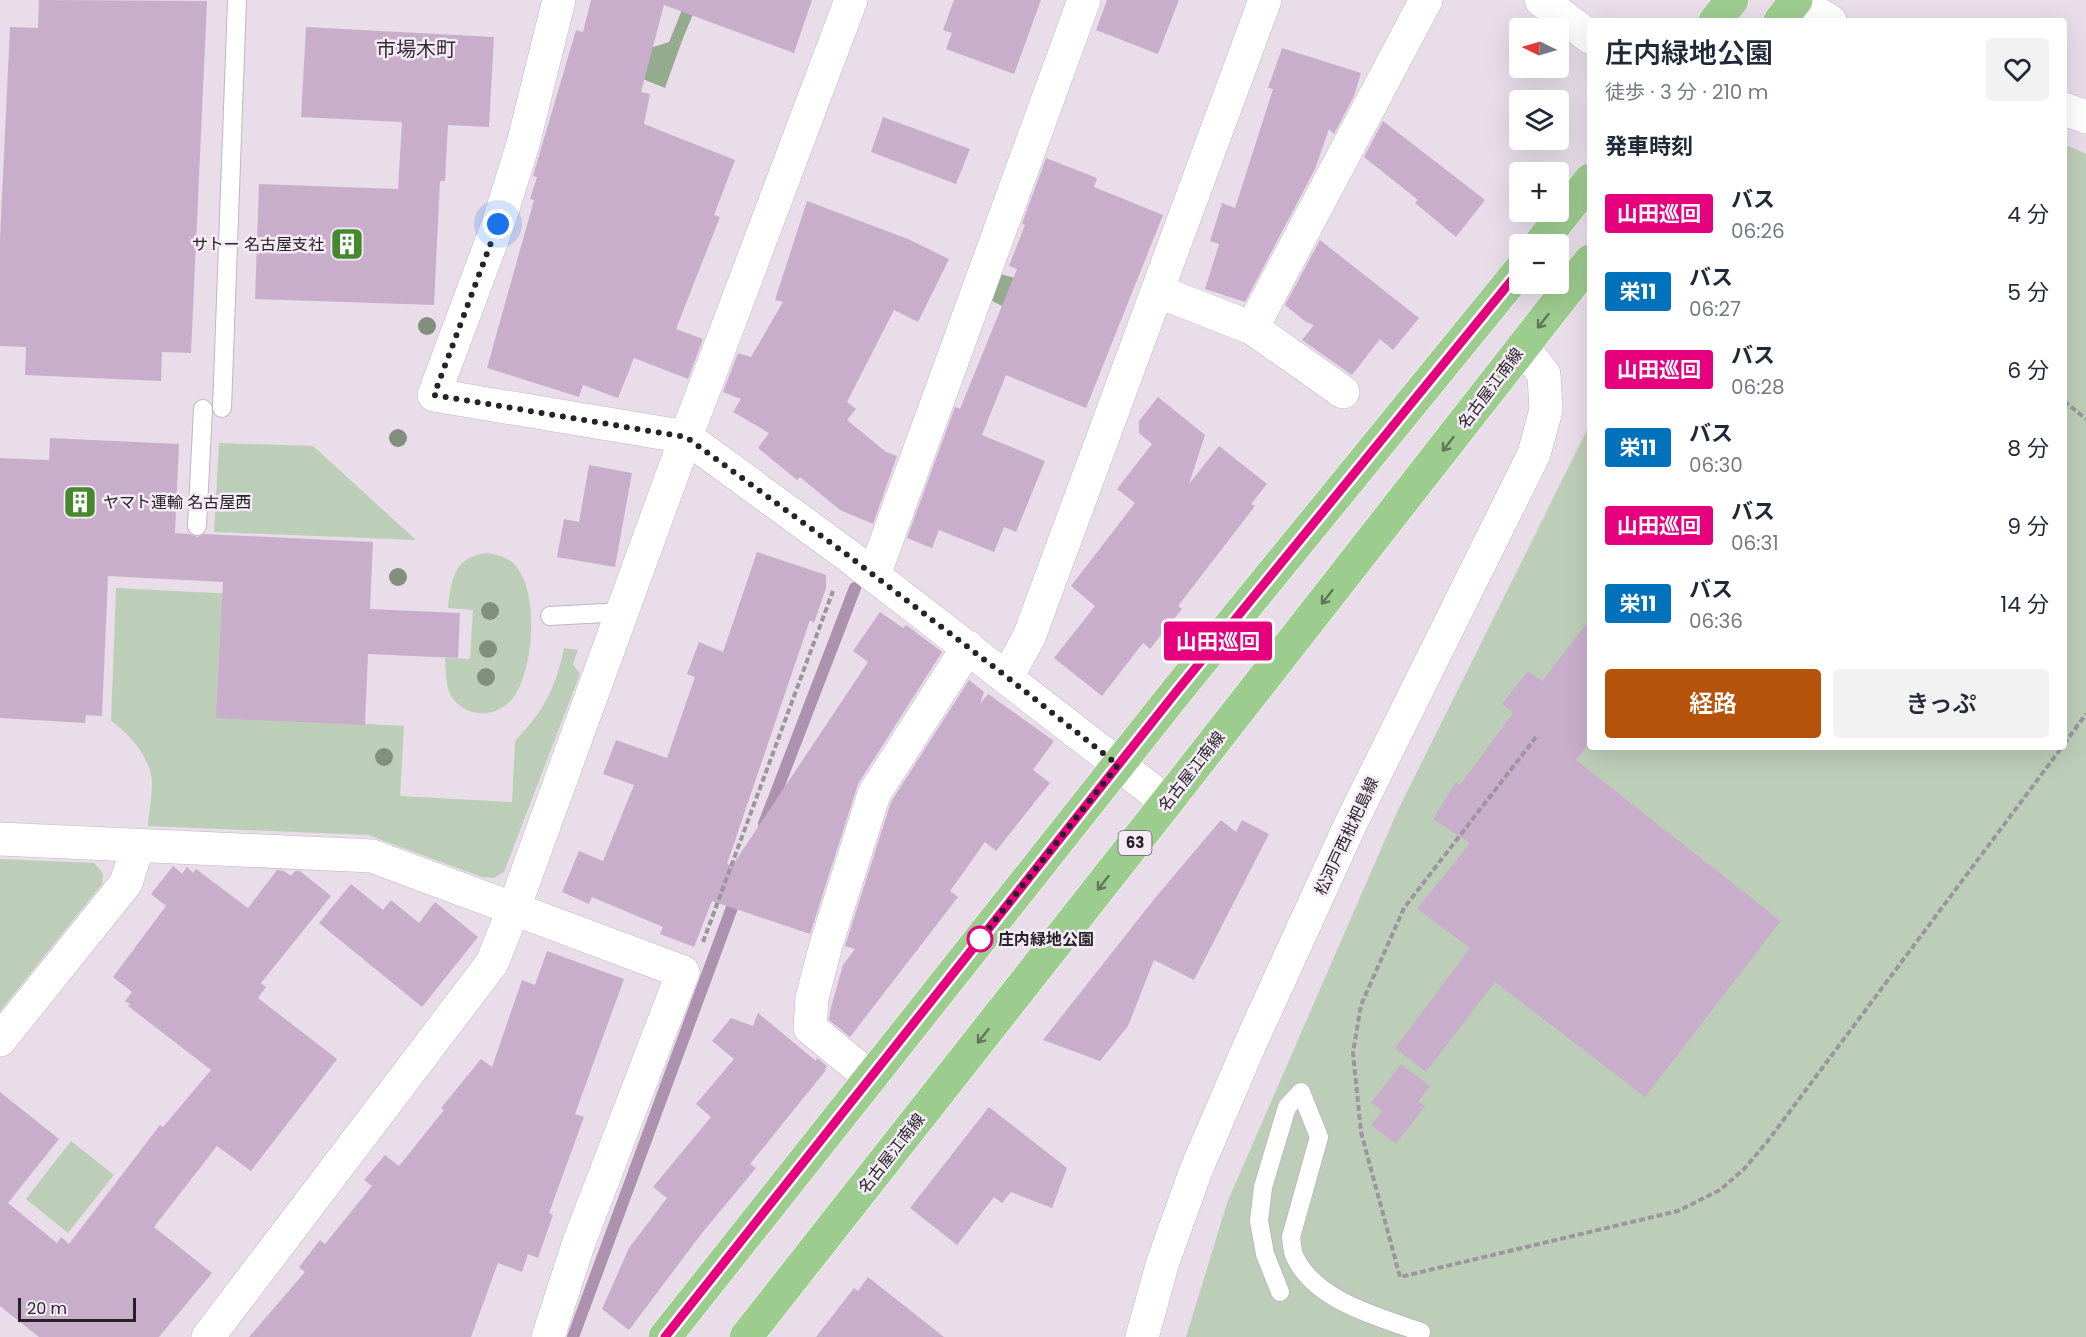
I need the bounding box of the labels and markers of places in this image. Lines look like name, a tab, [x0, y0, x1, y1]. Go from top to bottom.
building icon: サトー 名古屋支社	[329, 226, 365, 262]
place label: サトー 名古屋支社	[192, 233, 324, 256]
building icon: ヤマト運輸 名古屋西	[62, 484, 98, 520]
place label: ヤマト運輸 名古屋西	[103, 491, 251, 514]
marker: 庄内緑地公園	[967, 926, 993, 952]
place label: 庄内緑地公園	[998, 928, 1094, 951]

